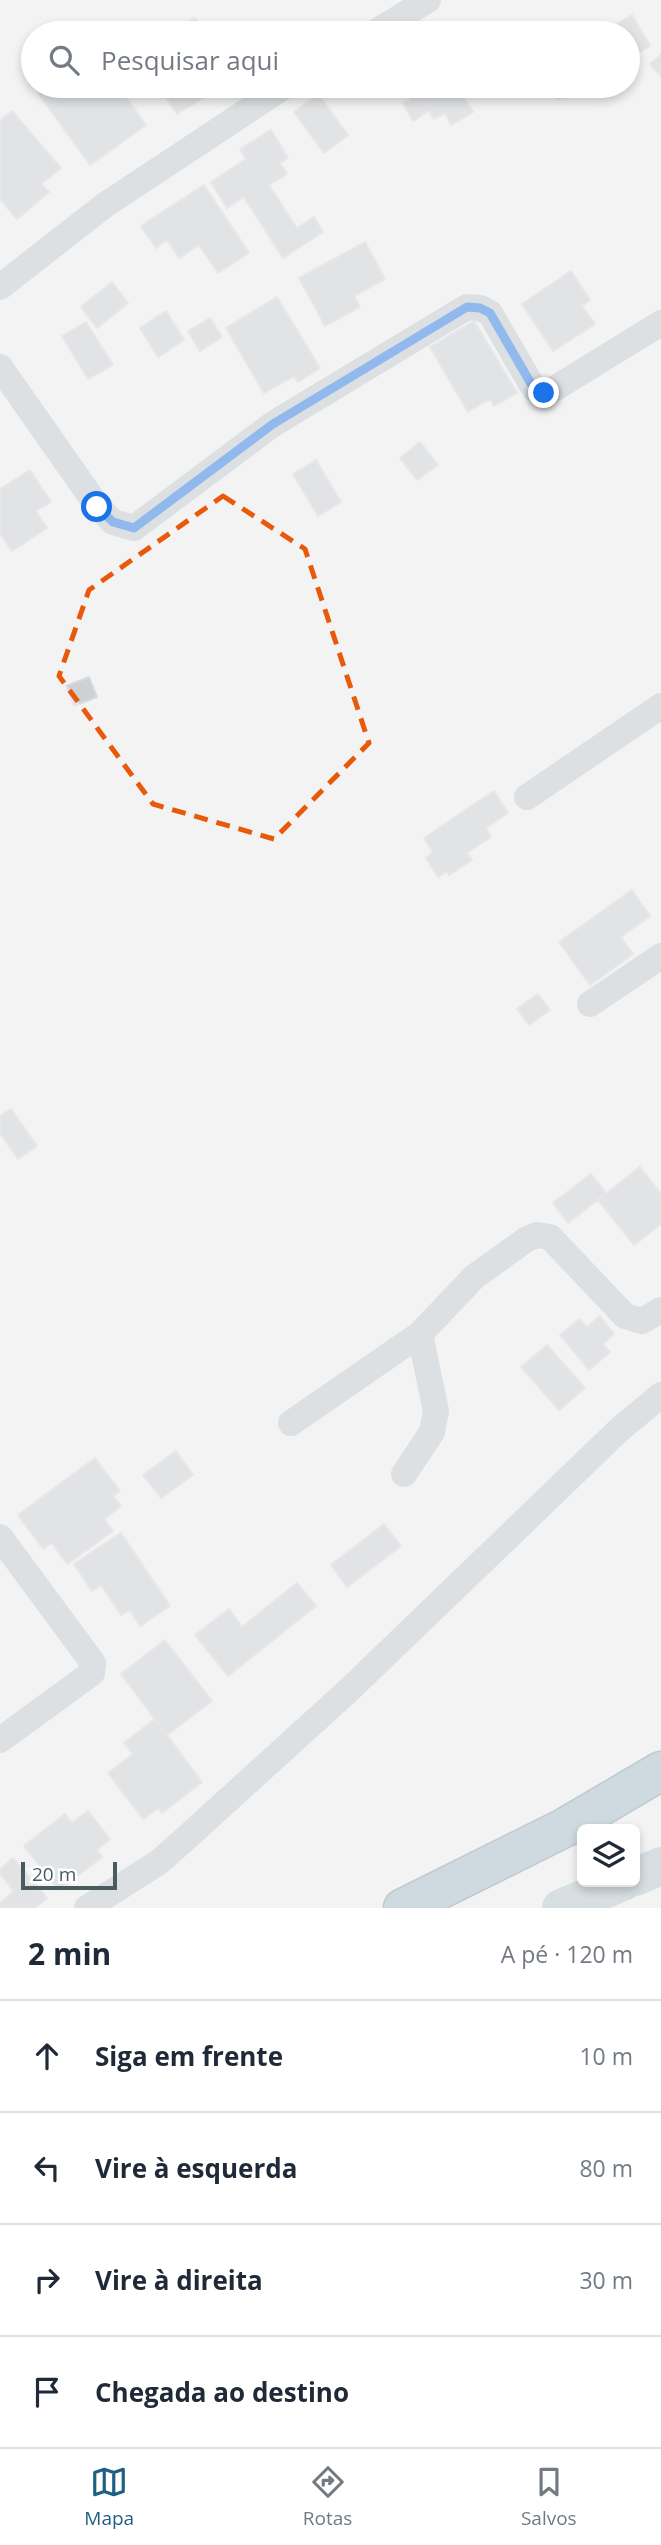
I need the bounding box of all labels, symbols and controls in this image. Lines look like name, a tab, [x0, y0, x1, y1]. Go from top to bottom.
search box	[21, 21, 640, 98]
icon: search	[45, 41, 83, 79]
text: Pesquisar aqui	[101, 42, 279, 78]
route end	[528, 377, 559, 408]
route start	[81, 491, 112, 522]
map controls	[577, 1824, 640, 1887]
button: layers	[577, 1824, 640, 1887]
scale bar	[21, 1859, 117, 1891]
text: 20 m	[32, 1861, 76, 1887]
text: 2 min	[28, 1933, 111, 1974]
text: A pé · 120 m	[501, 1938, 633, 1970]
icon: ahead	[28, 2037, 66, 2075]
text: Siga em frente	[95, 2038, 283, 2074]
text: 10 m	[579, 2040, 633, 2072]
icon: left	[28, 2149, 66, 2187]
text: Vire à esquerda	[95, 2150, 297, 2186]
text: 80 m	[579, 2152, 633, 2184]
icon: right	[28, 2261, 66, 2299]
text: Vire à direita	[95, 2262, 263, 2298]
text: 30 m	[579, 2264, 633, 2296]
icon: arrive	[28, 2373, 66, 2411]
text: Chegada ao destino	[95, 2374, 349, 2410]
tab: Mapa	[84, 2463, 134, 2531]
tab: Rotas	[303, 2463, 352, 2531]
tab: Salvos	[521, 2463, 577, 2531]

